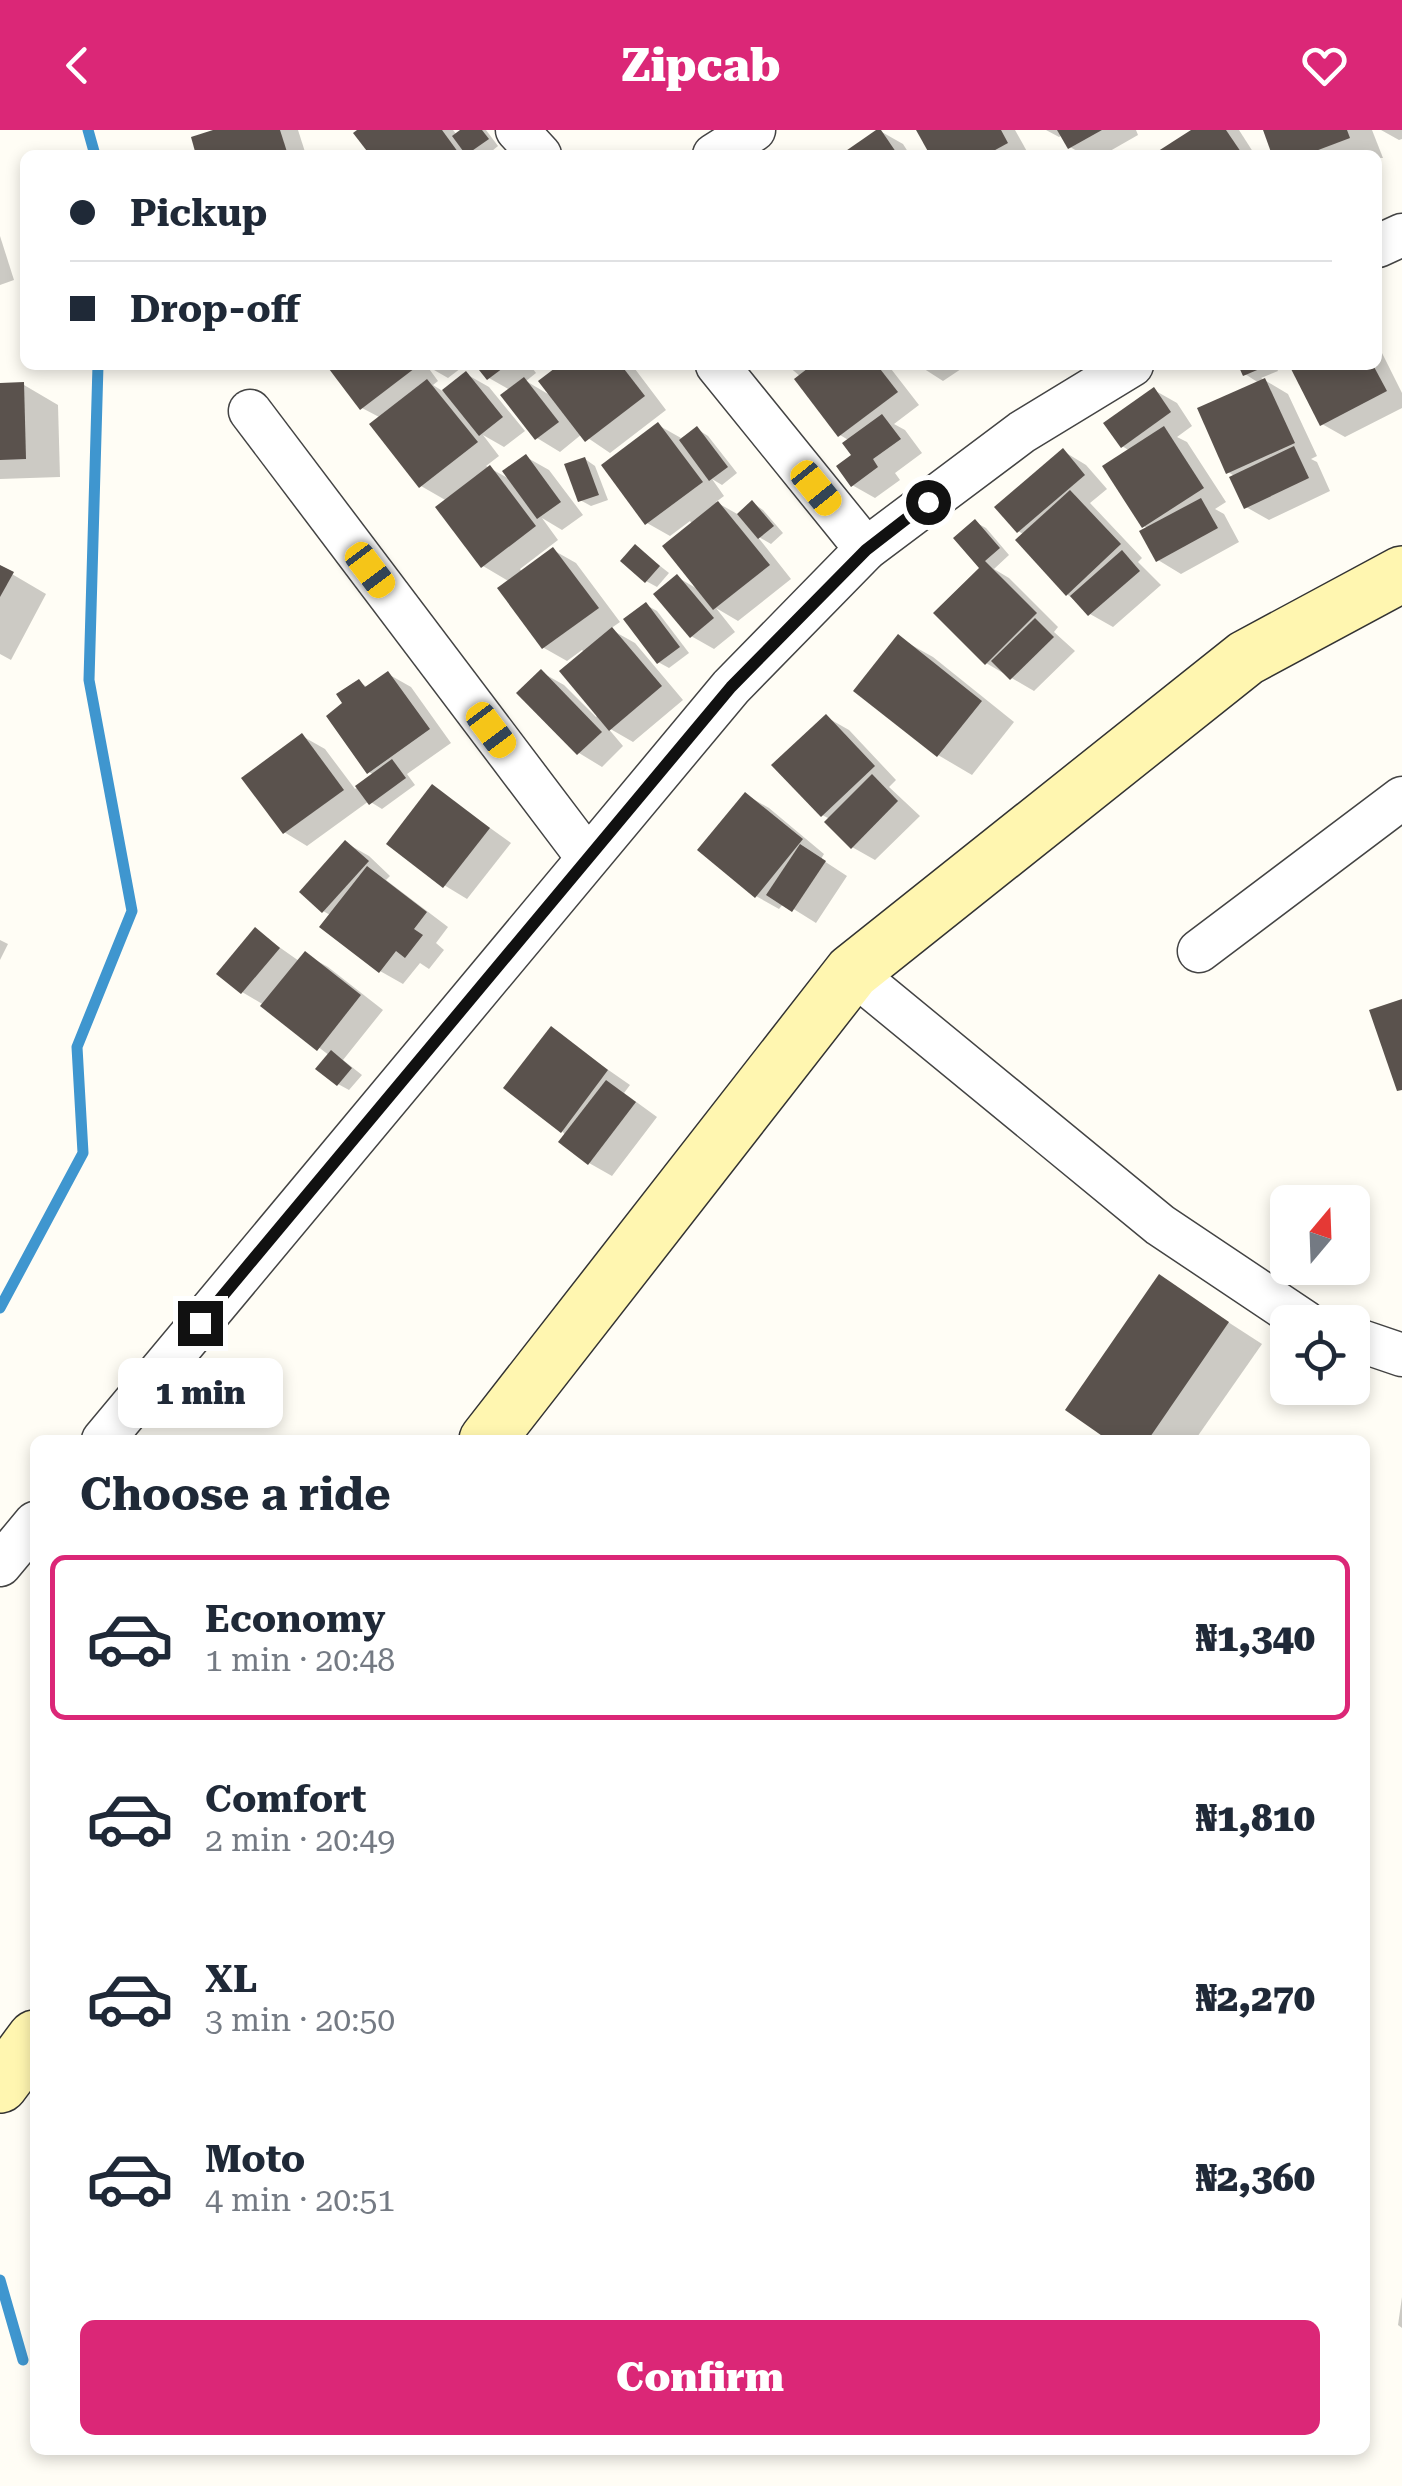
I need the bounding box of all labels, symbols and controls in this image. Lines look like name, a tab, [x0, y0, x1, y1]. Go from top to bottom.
icon: back	[50, 38, 105, 93]
icon: heart	[1297, 38, 1352, 93]
text: Zipcab	[622, 39, 780, 92]
text: Pickup	[130, 191, 267, 235]
text: Drop-off	[130, 287, 300, 331]
car	[785, 455, 847, 521]
route start	[906, 480, 951, 525]
car	[340, 537, 400, 603]
car	[461, 697, 521, 763]
north arrow	[1270, 1185, 1370, 1285]
map controls	[1270, 1185, 1370, 1405]
route end	[178, 1301, 223, 1346]
button: locate	[1270, 1305, 1370, 1405]
callout: 1 min	[118, 1358, 282, 1428]
text: 1 min	[156, 1374, 245, 1412]
text: Choose a ride	[80, 1468, 391, 1521]
icon: car	[85, 1593, 175, 1683]
text: Economy	[205, 1597, 385, 1641]
text: ₦1,340	[1196, 1616, 1315, 1660]
text: 1 min · 20:48	[205, 1641, 395, 1679]
icon: car	[85, 1773, 175, 1863]
text: Comfort	[205, 1777, 366, 1821]
text: ₦1,810	[1196, 1796, 1315, 1840]
text: 2 min · 20:49	[205, 1821, 395, 1859]
icon: car	[85, 1953, 175, 2043]
text: XL	[205, 1957, 257, 2001]
text: ₦2,270	[1196, 1976, 1315, 2020]
text: 3 min · 20:50	[205, 2001, 395, 2039]
icon: car	[85, 2133, 175, 2223]
text: Moto	[205, 2137, 305, 2181]
text: ₦2,360	[1196, 2156, 1315, 2200]
text: 4 min · 20:51	[205, 2181, 395, 2219]
button: Confirm	[80, 2320, 1320, 2435]

